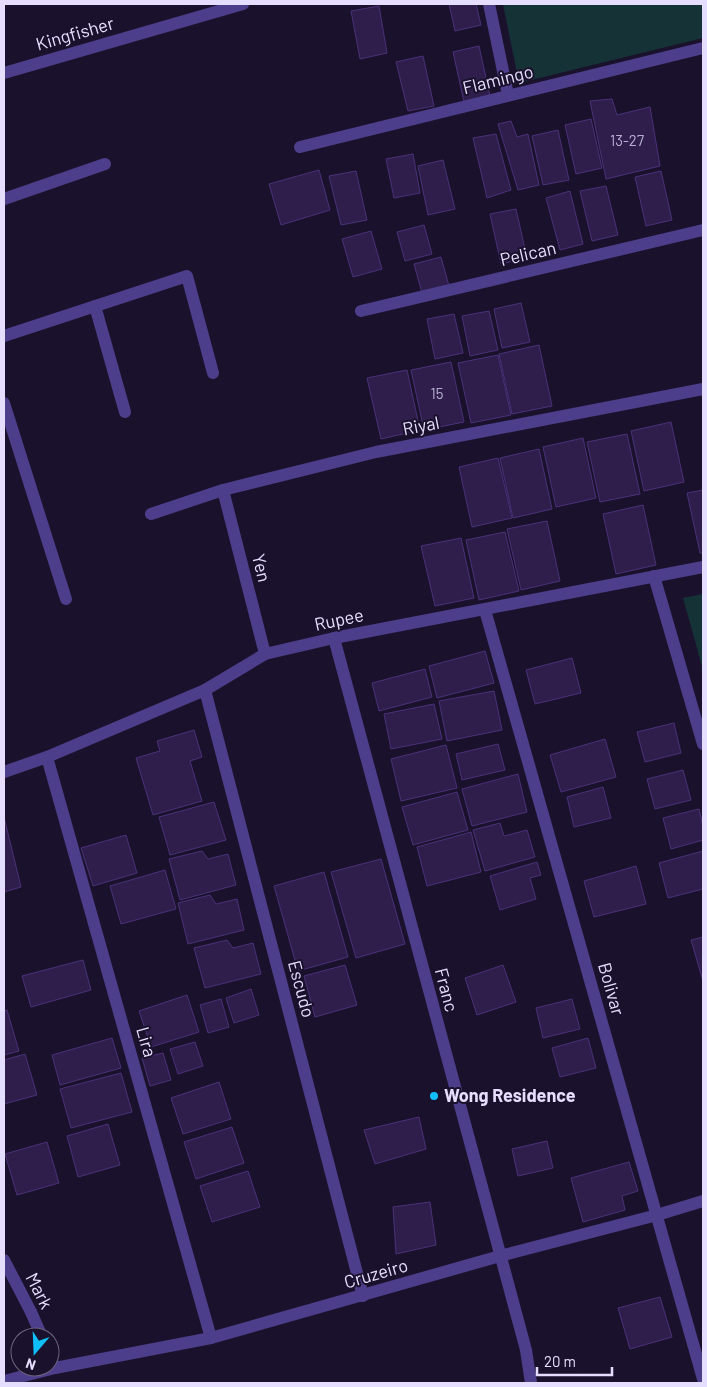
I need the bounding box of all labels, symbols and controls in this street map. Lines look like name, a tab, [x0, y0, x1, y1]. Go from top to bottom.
street label: Kingfisher	[33, 11, 117, 55]
street label: Flamingo	[460, 60, 535, 98]
house number: 13-27	[610, 131, 644, 149]
street label: Pelican	[498, 236, 558, 270]
house number: 15	[431, 384, 443, 402]
street label: Riyal	[401, 411, 441, 439]
street label: Yen	[248, 551, 276, 584]
street label: Rupee	[312, 603, 365, 635]
street label: Escudo	[284, 958, 320, 1020]
street label: Bolivar	[594, 960, 630, 1018]
street label: Franc	[431, 965, 463, 1014]
street label: Lira	[132, 1024, 162, 1059]
place label: Wong Residence	[444, 1084, 576, 1106]
marker: Wong Residence	[428, 1090, 440, 1102]
street label: Cruzeiro	[341, 1253, 410, 1293]
street label: Mark	[22, 1269, 58, 1312]
north arrow	[10, 1327, 60, 1377]
scale bar	[537, 1344, 612, 1376]
text: 20 m	[544, 1352, 576, 1370]
text: N	[23, 1355, 38, 1374]

